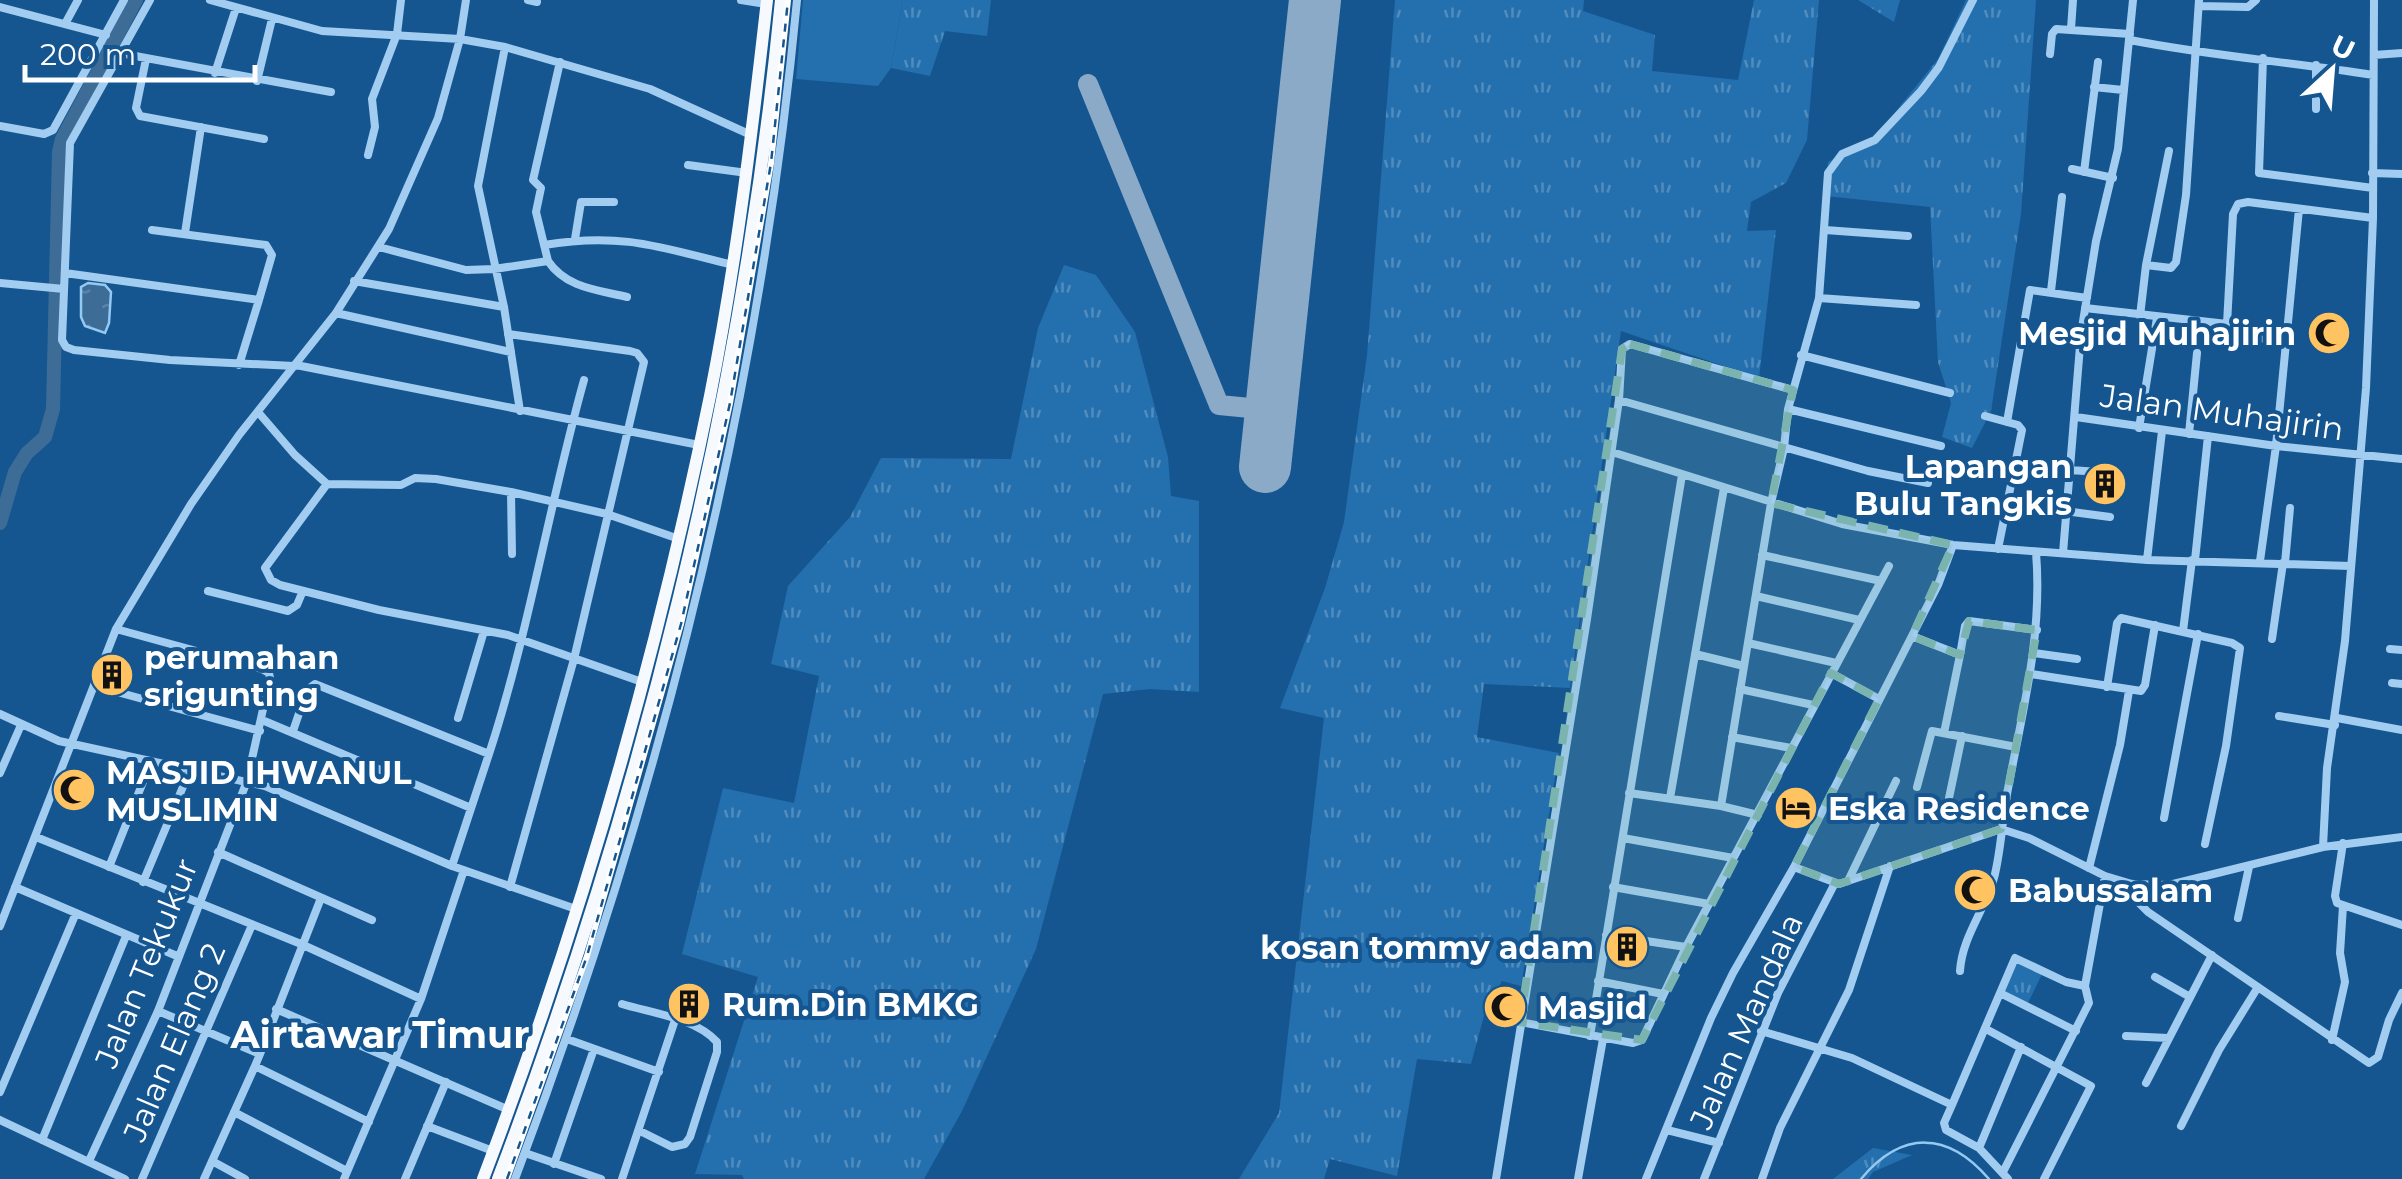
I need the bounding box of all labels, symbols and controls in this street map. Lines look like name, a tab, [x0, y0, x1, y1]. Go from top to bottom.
scale bar	[25, 20, 255, 82]
north arrow	[2282, 20, 2382, 120]
text: U	[2326, 27, 2360, 68]
text: 200 m	[40, 36, 136, 73]
mosque icon: Mesjid Muhajirin	[2306, 310, 2352, 356]
place label: Mesjid Muhajirin	[2018, 314, 2296, 353]
street label: Jalan Muhajirin	[2097, 375, 2346, 448]
place label: Lapangan Bulu Tangkis	[1854, 447, 2072, 523]
building icon: Lapangan Bulu Tangkis	[2082, 461, 2128, 507]
place label: perumahan srigunting	[144, 638, 339, 714]
building icon: perumahan srigunting	[89, 652, 135, 698]
place label: MASJID IHWANUL MUSLIMIN	[106, 753, 412, 829]
mosque icon: MASJID IHWANUL MUSLIMIN	[51, 767, 97, 813]
hotel icon: Eska Residence	[1773, 785, 1819, 831]
place label: Eska Residence	[1828, 789, 2090, 828]
street label: Jalan Tekukur	[86, 853, 206, 1074]
mosque icon: Babussalam	[1952, 867, 1998, 913]
place label: Babussalam	[2008, 871, 2213, 910]
street label: Jalan Mandala	[1681, 907, 1811, 1136]
building icon: kosan tommy adam	[1604, 924, 1650, 970]
place label: kosan tommy adam	[1260, 928, 1594, 967]
street label: Jalan Elang 2	[114, 937, 233, 1148]
building icon: Rum.Din BMKG	[666, 981, 712, 1027]
mosque icon: Masjid	[1482, 984, 1528, 1030]
place label: Rum.Din BMKG	[722, 985, 979, 1024]
place label: Masjid	[1538, 988, 1647, 1027]
district label: Airtawar Timur	[229, 1011, 530, 1058]

